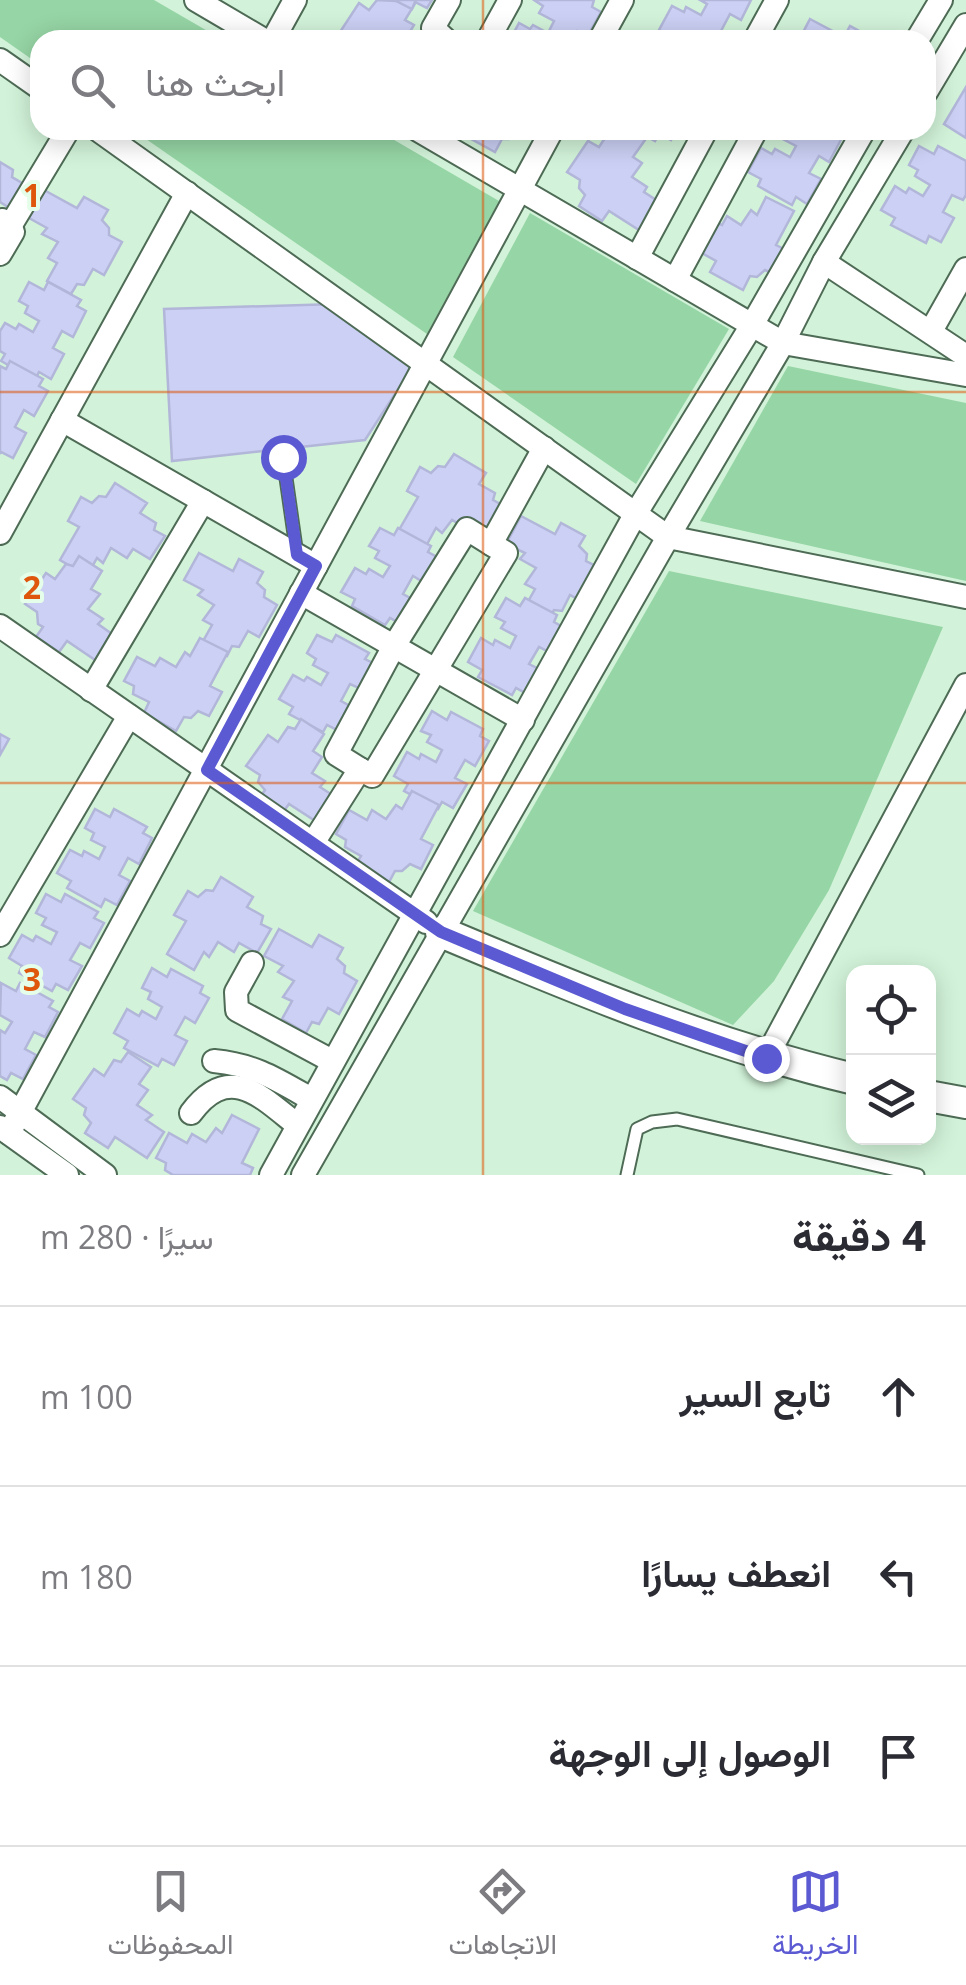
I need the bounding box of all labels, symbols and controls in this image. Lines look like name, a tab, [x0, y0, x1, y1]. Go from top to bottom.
search box	[30, 30, 936, 140]
text: ابحث هنا	[145, 55, 285, 107]
icon: search	[65, 58, 120, 113]
text: 1	[23, 173, 41, 216]
route start	[261, 435, 307, 481]
text: 2	[23, 565, 41, 608]
text: 3	[23, 957, 41, 1000]
map controls	[846, 965, 936, 1145]
button: locate	[846, 965, 936, 1055]
route end	[744, 1036, 790, 1082]
button: layers	[846, 1055, 936, 1145]
text: 4 دقيقة	[792, 1206, 926, 1263]
text: سيرًا · 280 m	[40, 1215, 213, 1258]
text: تابع السير	[679, 1366, 831, 1418]
icon: ahead	[871, 1369, 926, 1424]
text: 100 m	[40, 1375, 133, 1418]
text: انعطف يسارًا	[641, 1546, 831, 1598]
icon: left	[871, 1549, 926, 1604]
text: 180 m	[40, 1555, 133, 1598]
text: الوصول إلى الوجهة	[549, 1726, 831, 1778]
icon: arrive	[871, 1729, 926, 1784]
tab: المحفوظات	[107, 1864, 234, 1969]
tab: الاتجاهات	[448, 1864, 557, 1969]
tab: الخريطة	[772, 1864, 859, 1969]

